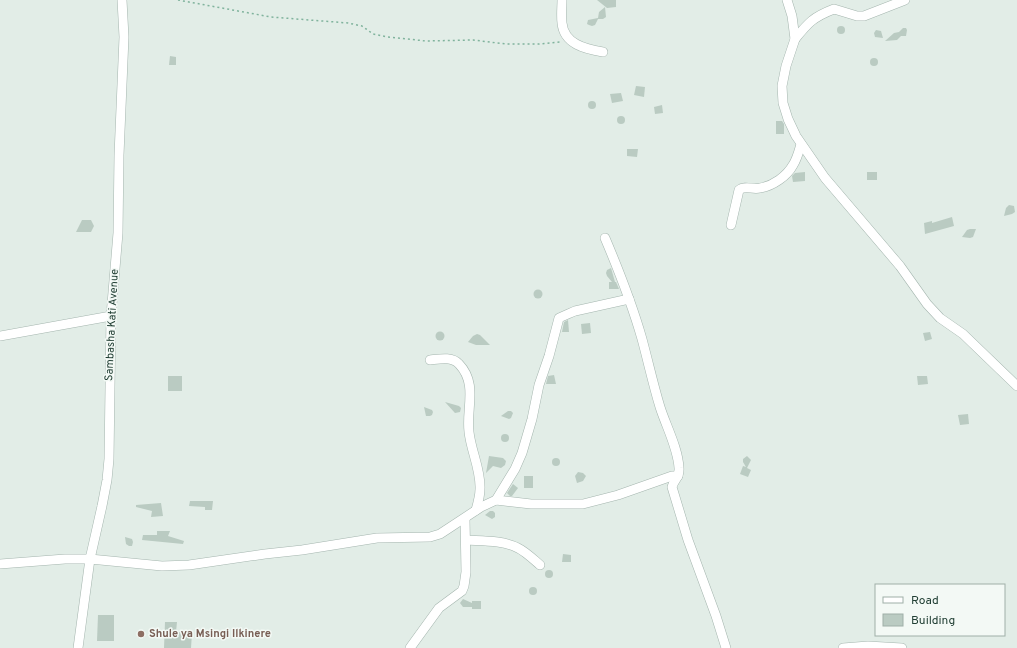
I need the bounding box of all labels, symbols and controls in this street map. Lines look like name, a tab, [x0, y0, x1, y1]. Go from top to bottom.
street label: Sambasha Kati Avenue	[102, 269, 122, 381]
legend	[875, 584, 1005, 636]
text: Road	[911, 593, 939, 609]
text: Building	[911, 613, 955, 629]
place label: Shule ya Msingi Ilkinere	[149, 627, 271, 641]
marker: Shule ya Msingi Ilkinere	[136, 629, 146, 639]

